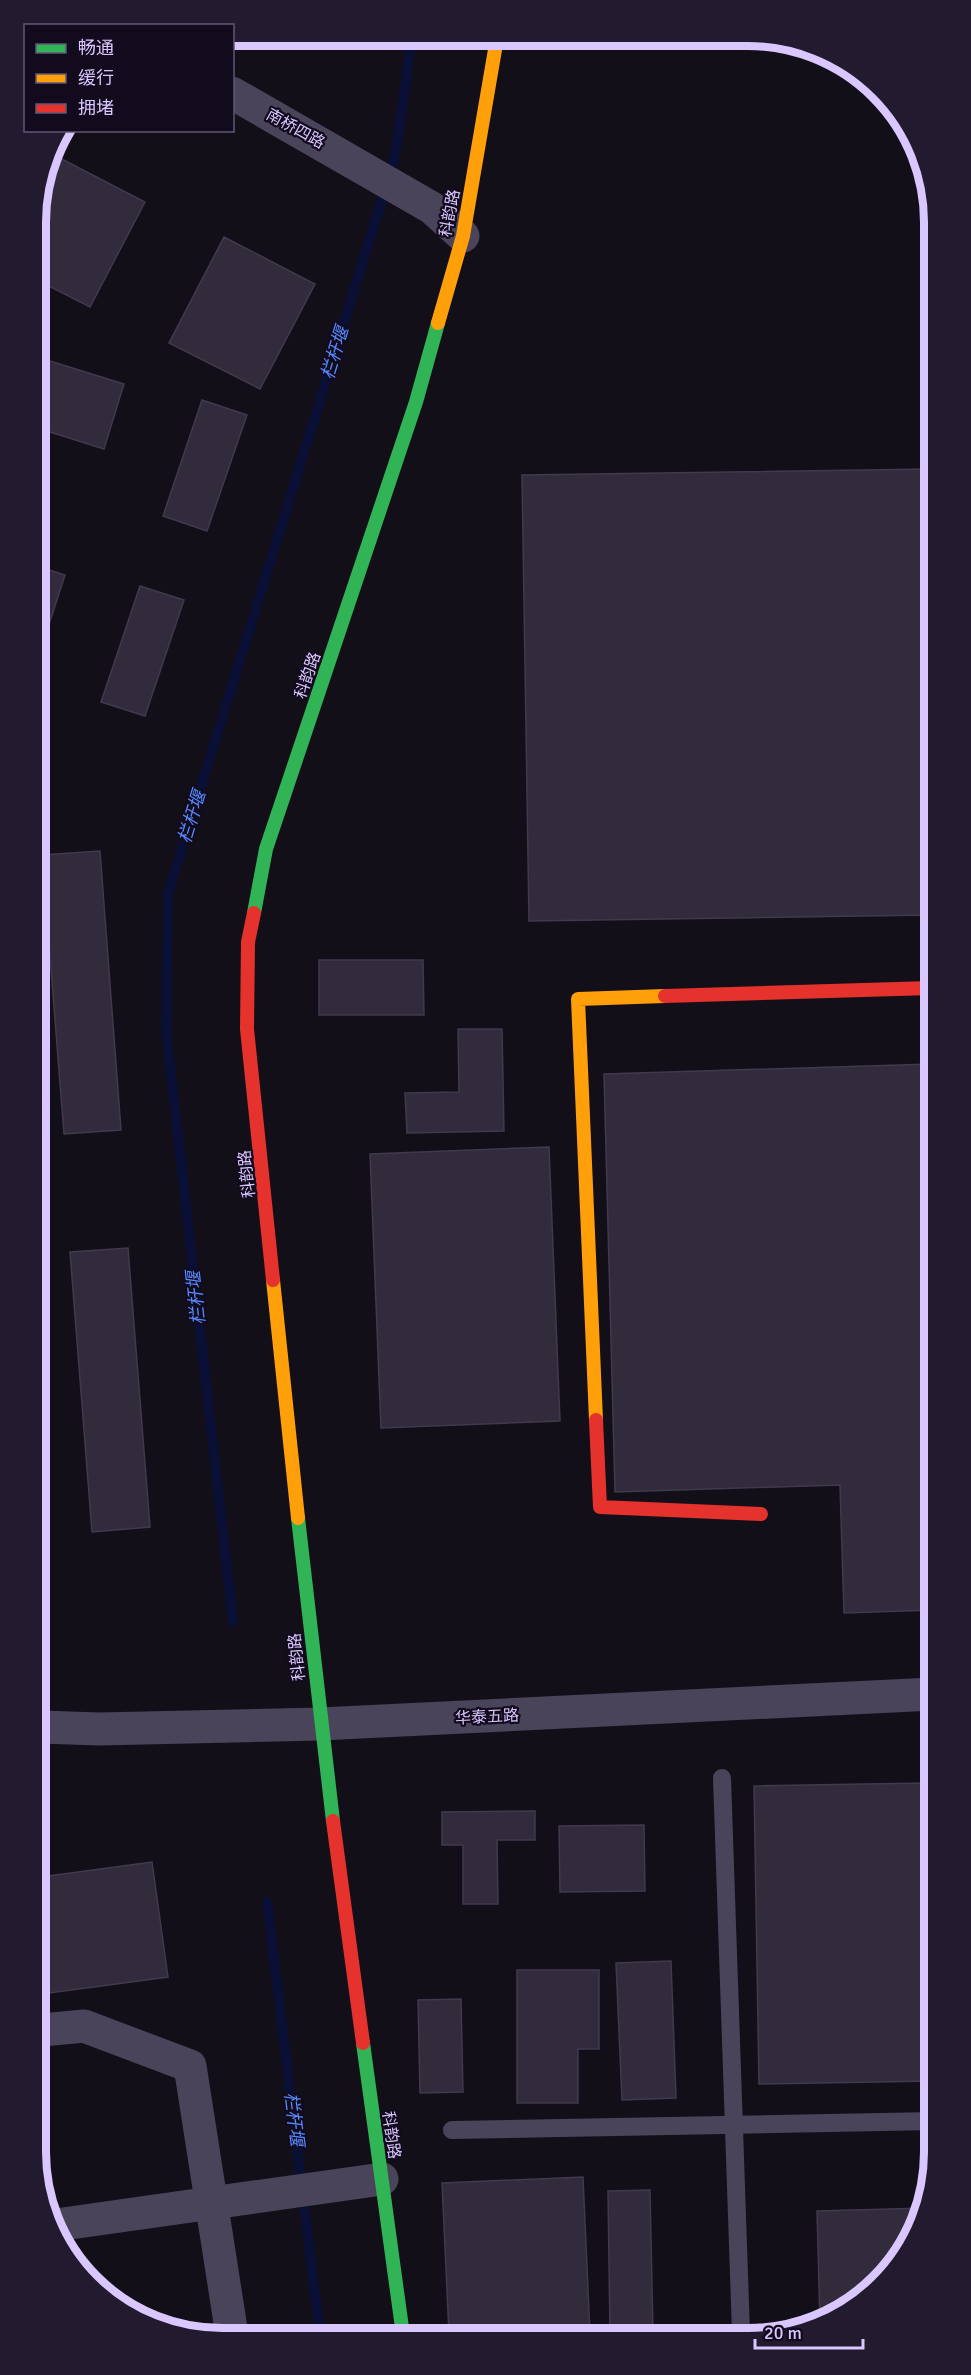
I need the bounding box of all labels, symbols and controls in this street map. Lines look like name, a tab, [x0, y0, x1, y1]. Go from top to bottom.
legend	[24, 24, 234, 132]
text: 畅通	[78, 37, 114, 59]
text: 缓行	[78, 67, 114, 89]
text: 拥堵	[78, 97, 114, 119]
street label: 南桥四路	[263, 105, 328, 153]
street label: 科韵路	[436, 188, 464, 239]
water label: 栏杆堰	[317, 321, 354, 382]
street label: 科韵路	[291, 649, 325, 701]
water label: 栏杆堰	[174, 785, 211, 846]
street label: 科韵路	[235, 1149, 259, 1199]
water label: 栏杆堰	[182, 1267, 210, 1326]
street label: 科韵路	[285, 1632, 309, 1682]
street label: 华泰五路	[455, 1705, 520, 1729]
water label: 栏杆堰	[280, 2091, 309, 2150]
street label: 科韵路	[378, 2110, 404, 2160]
scale bar	[755, 2312, 863, 2350]
text: 20 m	[764, 2322, 802, 2344]

